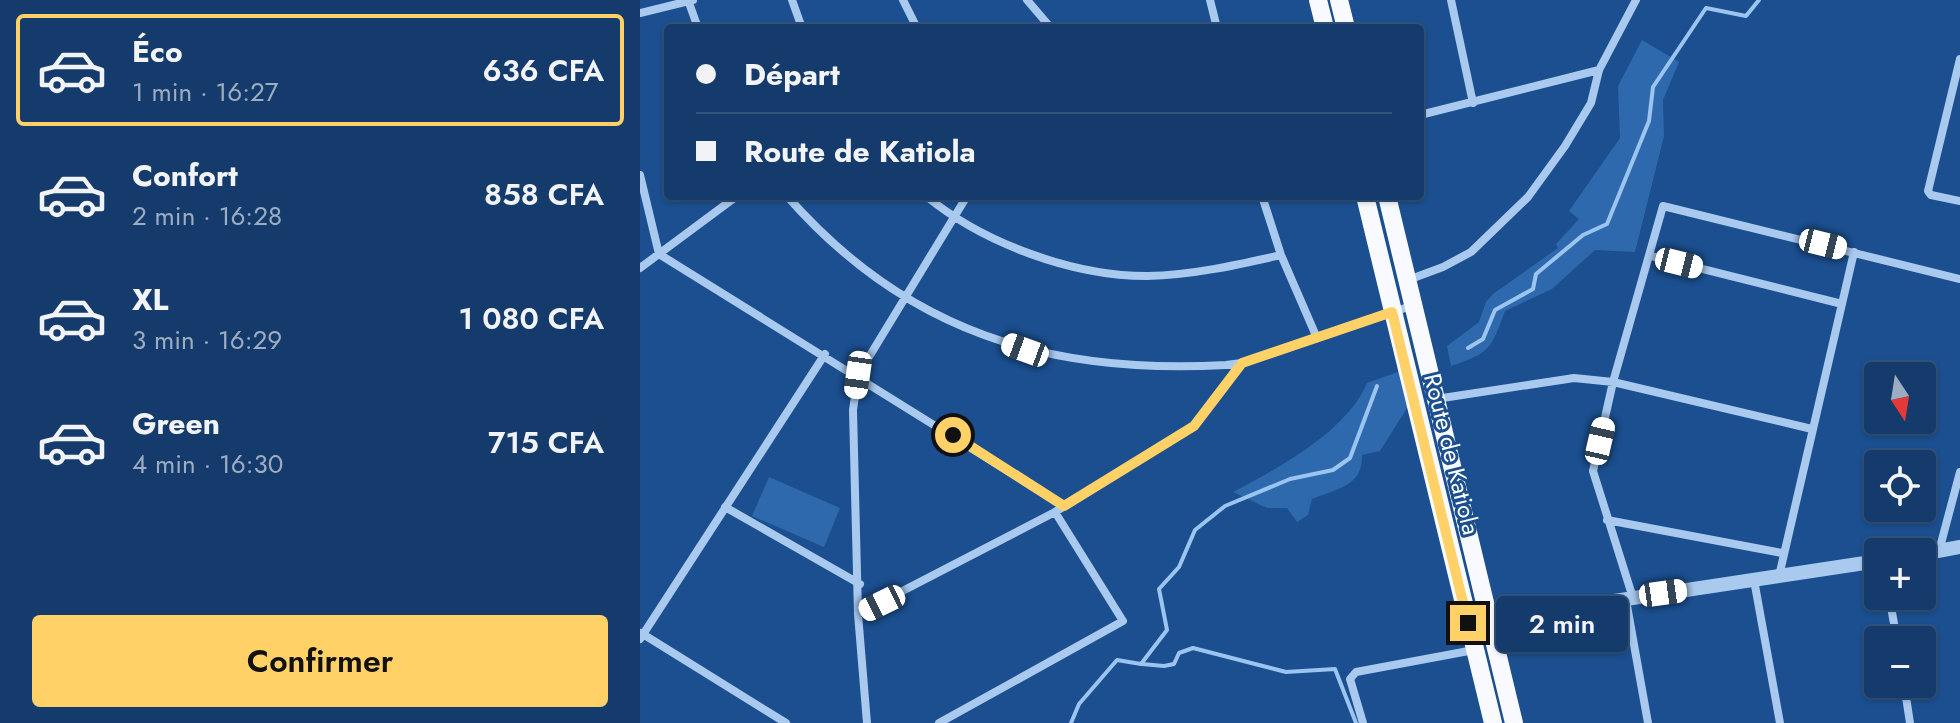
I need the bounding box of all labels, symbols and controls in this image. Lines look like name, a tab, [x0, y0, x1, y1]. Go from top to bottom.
text: Éco	[132, 30, 183, 73]
icon: car	[36, 34, 108, 106]
text: 636 CFA	[483, 49, 604, 92]
text: Départ	[744, 53, 840, 96]
text: 1 min · 16:27	[132, 73, 279, 111]
text: Route de Katiola	[744, 130, 976, 173]
text: Confort	[132, 154, 238, 197]
icon: car	[36, 158, 108, 230]
text: 858 CFA	[484, 173, 604, 216]
text: 2 min · 16:28	[132, 197, 282, 235]
car	[1797, 227, 1849, 261]
car	[1653, 246, 1705, 280]
text: XL	[132, 278, 168, 321]
icon: car	[36, 282, 108, 354]
text: 1 080 CFA	[458, 297, 604, 340]
text: 3 min · 16:29	[132, 321, 282, 359]
car	[998, 331, 1052, 369]
car	[843, 350, 873, 400]
north arrow	[1864, 362, 1936, 434]
map controls	[1864, 362, 1936, 698]
street label: Route de Katiola	[1415, 370, 1489, 538]
text: Green	[132, 402, 220, 445]
icon: car	[36, 406, 108, 478]
car	[1583, 415, 1617, 467]
route start	[935, 417, 971, 453]
text: 715 CFA	[488, 421, 604, 464]
text: 4 min · 16:30	[132, 445, 283, 483]
button: locate	[1864, 450, 1936, 522]
button: +	[1864, 538, 1936, 610]
car	[1638, 578, 1688, 608]
car	[855, 582, 909, 624]
callout: 2 min	[1496, 595, 1628, 651]
route end	[1450, 605, 1486, 641]
text: 2 min	[1529, 605, 1595, 643]
button: Confirmer	[32, 615, 608, 707]
button: −	[1864, 626, 1936, 698]

